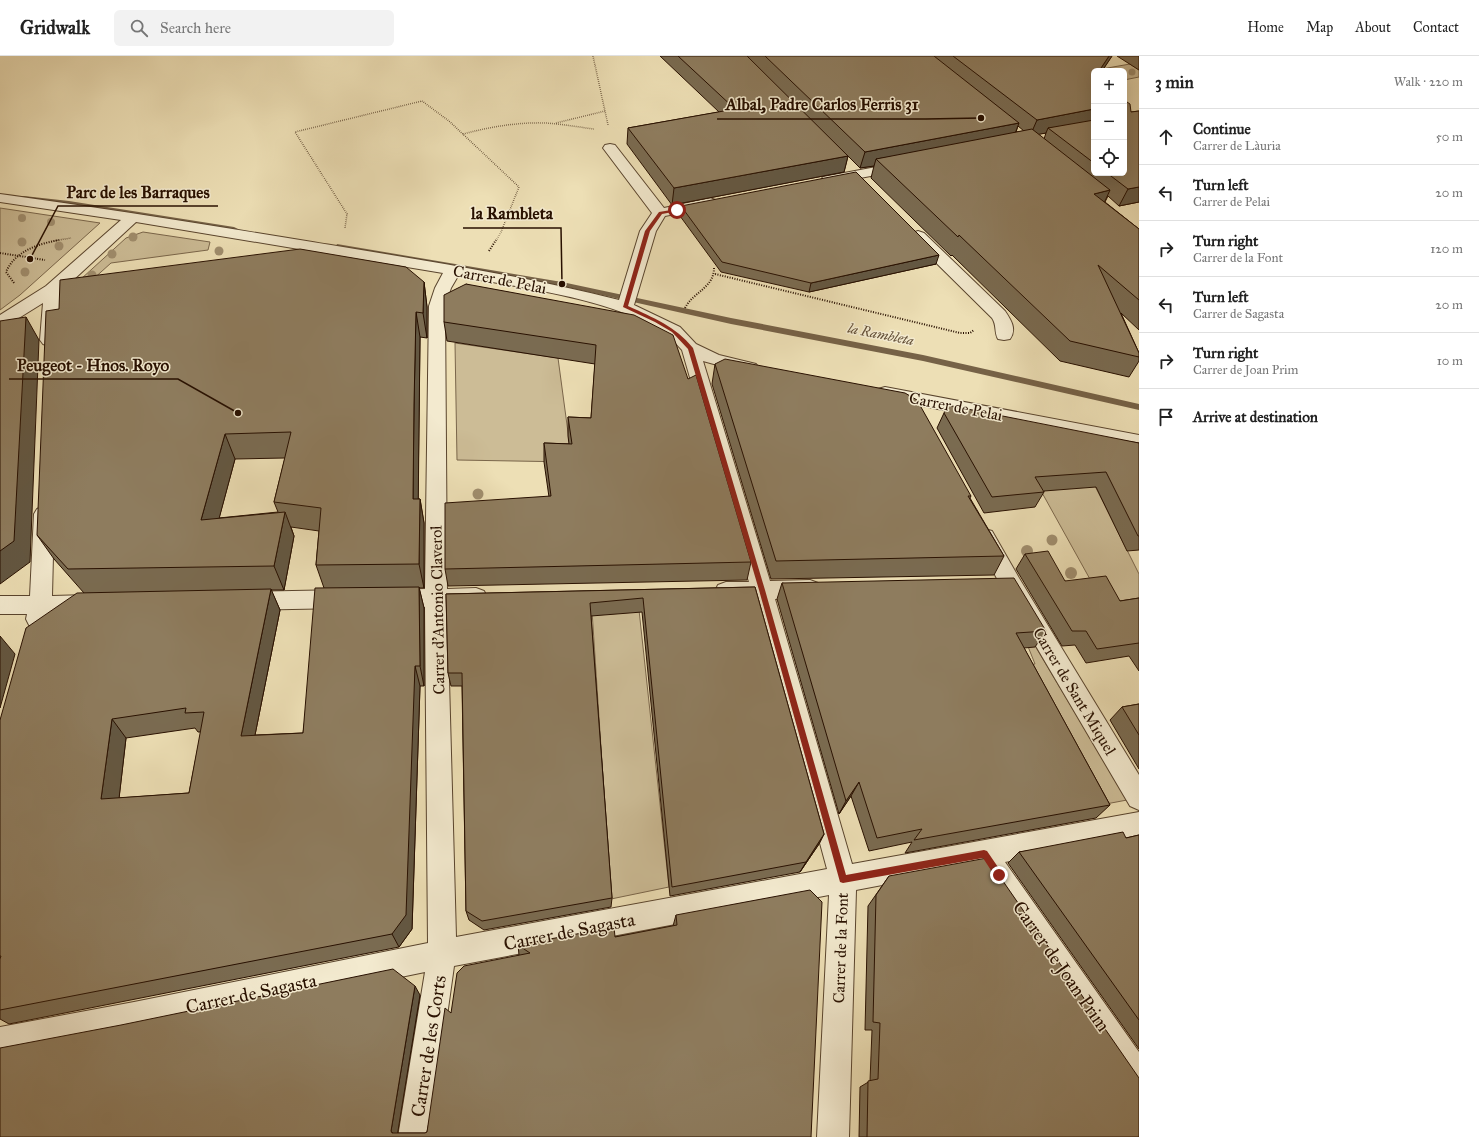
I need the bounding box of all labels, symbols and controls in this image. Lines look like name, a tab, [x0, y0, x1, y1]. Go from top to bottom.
search box	[114, 10, 394, 46]
text: Gridwalk	[20, 16, 90, 39]
icon: search	[128, 17, 150, 39]
text: Search here	[160, 19, 231, 37]
text: Home	[1247, 19, 1284, 36]
text: Map	[1306, 19, 1333, 36]
text: About	[1355, 19, 1391, 36]
text: Contact	[1413, 19, 1459, 36]
map controls	[1091, 68, 1127, 176]
button: +	[1091, 68, 1127, 104]
text: 3 min	[1155, 72, 1194, 93]
text: Walk · 220 m	[1394, 74, 1463, 90]
callout: Albal, Padre Carlos Ferris 31	[717, 90, 926, 119]
text: Albal, Padre Carlos Ferris 31	[724, 94, 919, 115]
button: −	[1091, 104, 1127, 140]
text: Continue	[1193, 120, 1251, 138]
icon: ahead	[1155, 126, 1177, 148]
text: 50 m	[1436, 129, 1463, 145]
text: Carrer de Làuria	[1193, 138, 1281, 154]
button: locate	[1091, 140, 1127, 176]
text: Turn left	[1193, 176, 1249, 194]
callout: Parc de les Barraques	[58, 177, 218, 206]
text: Parc de les Barraques	[66, 182, 210, 203]
icon: left	[1155, 182, 1177, 204]
text: 20 m	[1435, 185, 1463, 201]
text: Carrer de Pelai	[1193, 194, 1270, 210]
callout: la Rambleta	[463, 199, 561, 228]
route start	[668, 201, 686, 219]
text: la Rambleta	[470, 203, 554, 224]
text: Turn right	[1193, 232, 1258, 250]
icon: right	[1155, 238, 1177, 260]
text: 120 m	[1430, 241, 1463, 257]
text: Carrer de la Font	[1193, 250, 1283, 266]
street label: Carrer de Pelai	[452, 261, 549, 298]
text: Turn left	[1193, 288, 1249, 306]
icon: left	[1155, 294, 1177, 316]
text: 20 m	[1435, 297, 1463, 313]
text: Carrer de Sagasta	[1193, 306, 1284, 322]
water label: la Rambleta	[845, 320, 916, 349]
text: Turn right	[1193, 344, 1258, 362]
callout: Peugeot - Hnos. Royo	[9, 350, 178, 379]
icon: right	[1155, 350, 1177, 372]
text: 10 m	[1437, 353, 1463, 369]
text: Peugeot - Hnos. Royo	[17, 355, 169, 376]
text: Carrer de Joan Prim	[1193, 362, 1299, 378]
street label: Carrer de Pelai	[908, 388, 1005, 425]
icon: arrive	[1155, 406, 1177, 428]
text: Arrive at destination	[1193, 408, 1318, 426]
street label: Carrer d'Antonio Claverol	[427, 525, 448, 695]
street label: Carrer de Sant Miquel	[1028, 624, 1121, 760]
route end	[990, 866, 1008, 884]
street label: Carrer de la Font	[829, 892, 852, 1004]
street label: Carrer de Joan Prim	[1007, 897, 1115, 1037]
street label: Carrer de Sagasta	[501, 907, 638, 956]
street label: Carrer de Sagasta	[184, 968, 320, 1020]
street label: Carrer de les Corts	[406, 974, 451, 1119]

